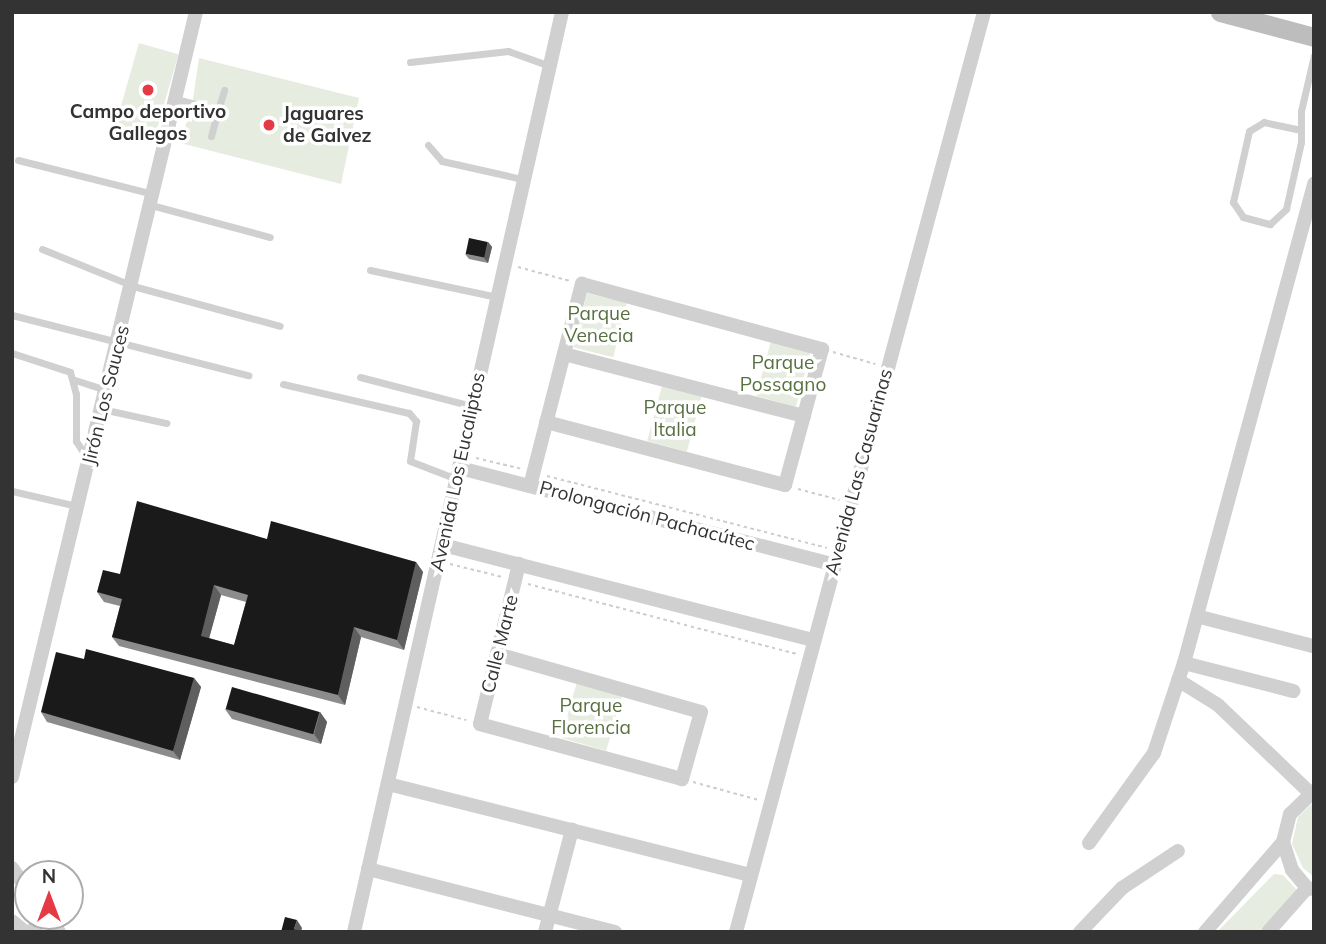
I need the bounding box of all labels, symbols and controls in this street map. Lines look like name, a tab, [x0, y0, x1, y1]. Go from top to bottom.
marker: Campo deportivo Gallegos	[140, 82, 156, 98]
place label: Campo deportivo Gallegos	[70, 101, 226, 145]
place label: Jaguares de Galvez	[283, 103, 372, 147]
marker: Jaguares de Galvez	[261, 117, 277, 133]
park label: Parque Venecia	[564, 303, 634, 347]
street label: Jirón Los Sauces	[78, 323, 134, 467]
park label: Parque Possagno	[740, 352, 826, 396]
street label: Avenida Las Casuarinas	[820, 366, 898, 578]
street label: Avenida Los Eucaliptos	[426, 370, 490, 574]
park label: Parque Italia	[644, 397, 706, 441]
street label: Prolongación Pachacútec	[537, 476, 757, 556]
street label: Calle Marte	[477, 593, 523, 695]
park label: Parque Florencia	[551, 695, 631, 739]
north arrow	[14, 860, 84, 930]
text: N	[42, 864, 56, 888]

